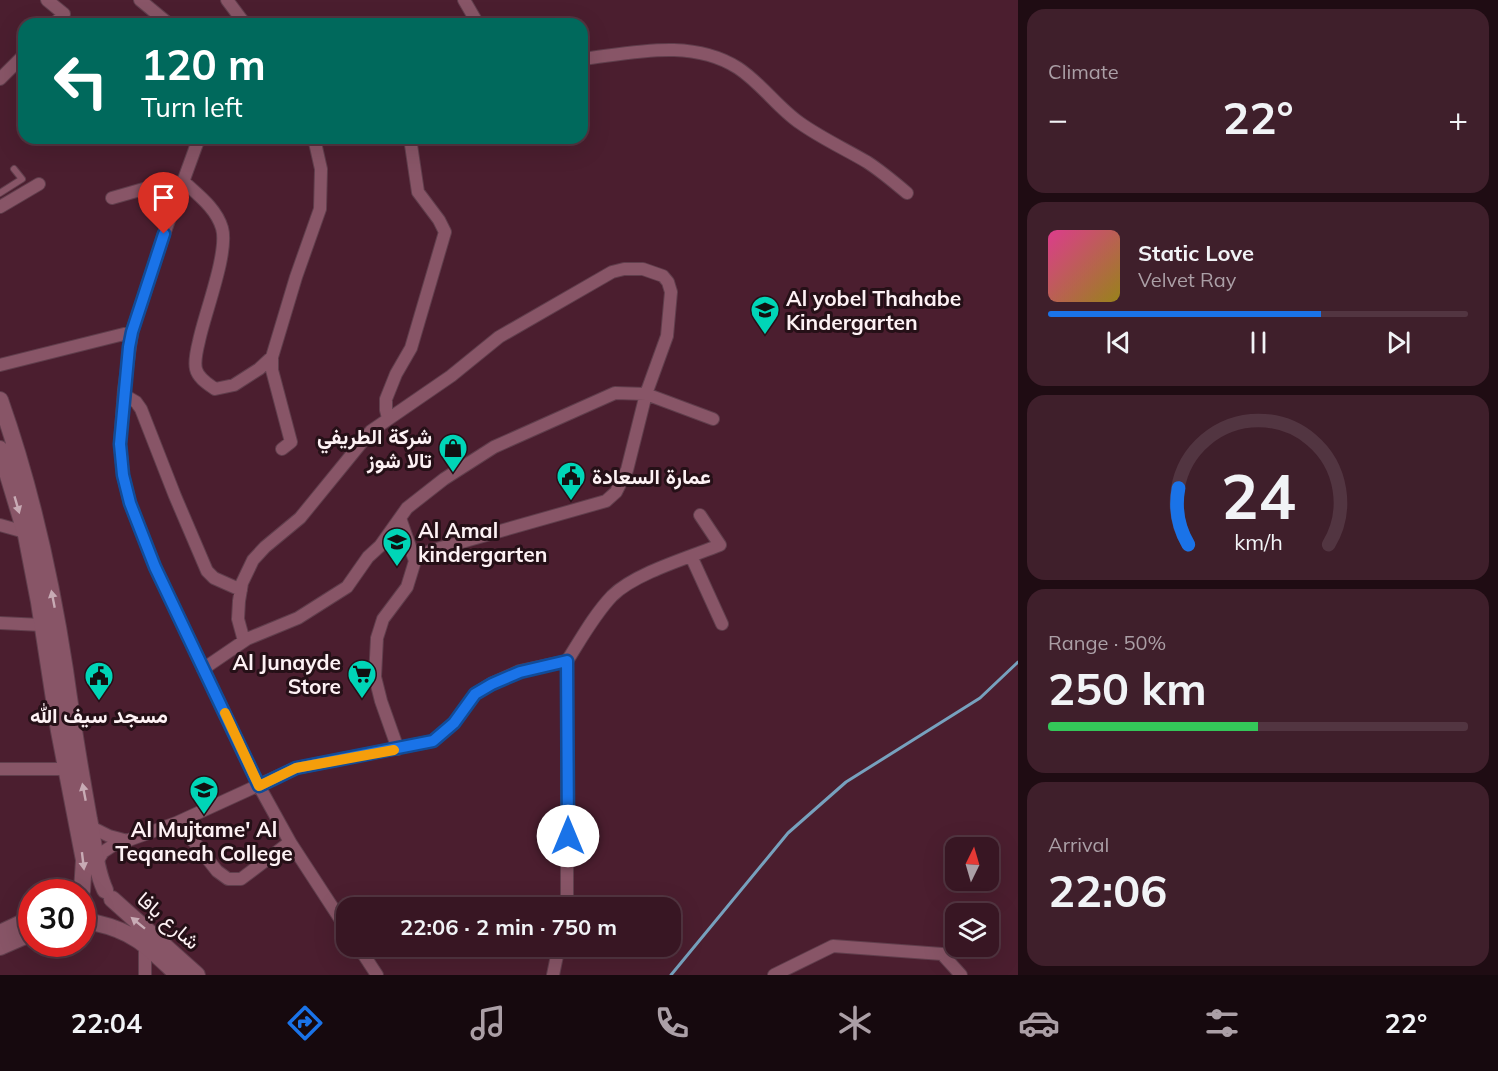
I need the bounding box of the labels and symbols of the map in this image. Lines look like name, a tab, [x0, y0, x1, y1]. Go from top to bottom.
pin	[138, 172, 189, 234]
place label: Al yobel Thahabe Kindergarten	[786, 285, 961, 335]
school or university icon: Al yobel Thahabe Kindergarten	[749, 294, 781, 336]
place label: شركة الطريفي تالا شوز	[317, 423, 432, 474]
shop icon: شركة الطريفي تالا شوز	[437, 432, 469, 474]
public building icon: عمارة السعادة	[555, 460, 587, 502]
place label: عمارة السعادة	[592, 463, 711, 490]
one-way arrow	[13, 496, 22, 514]
place label: Al Amal kindergarten	[418, 517, 547, 567]
school or university icon: Al Amal kindergarten	[381, 526, 413, 568]
one-way arrow	[48, 589, 57, 608]
place label: Al Junayde Store	[233, 649, 341, 699]
supermarket icon: Al Junayde Store	[346, 658, 378, 700]
public building icon: مسجد سيف الله	[83, 660, 115, 702]
place label: مسجد سيف الله	[30, 702, 168, 728]
school or university icon: Al Mujtame' Al Teqaneah College	[188, 774, 220, 816]
one-way arrow	[79, 782, 88, 801]
position arrow	[536, 804, 600, 868]
place label: Al Mujtame' Al Teqaneah College	[115, 816, 293, 866]
north arrow	[945, 837, 999, 891]
one-way arrow	[78, 852, 88, 871]
speed limit sign: 30	[18, 879, 96, 957]
street label: شارع يافا	[131, 886, 206, 956]
one-way arrow	[131, 918, 146, 930]

